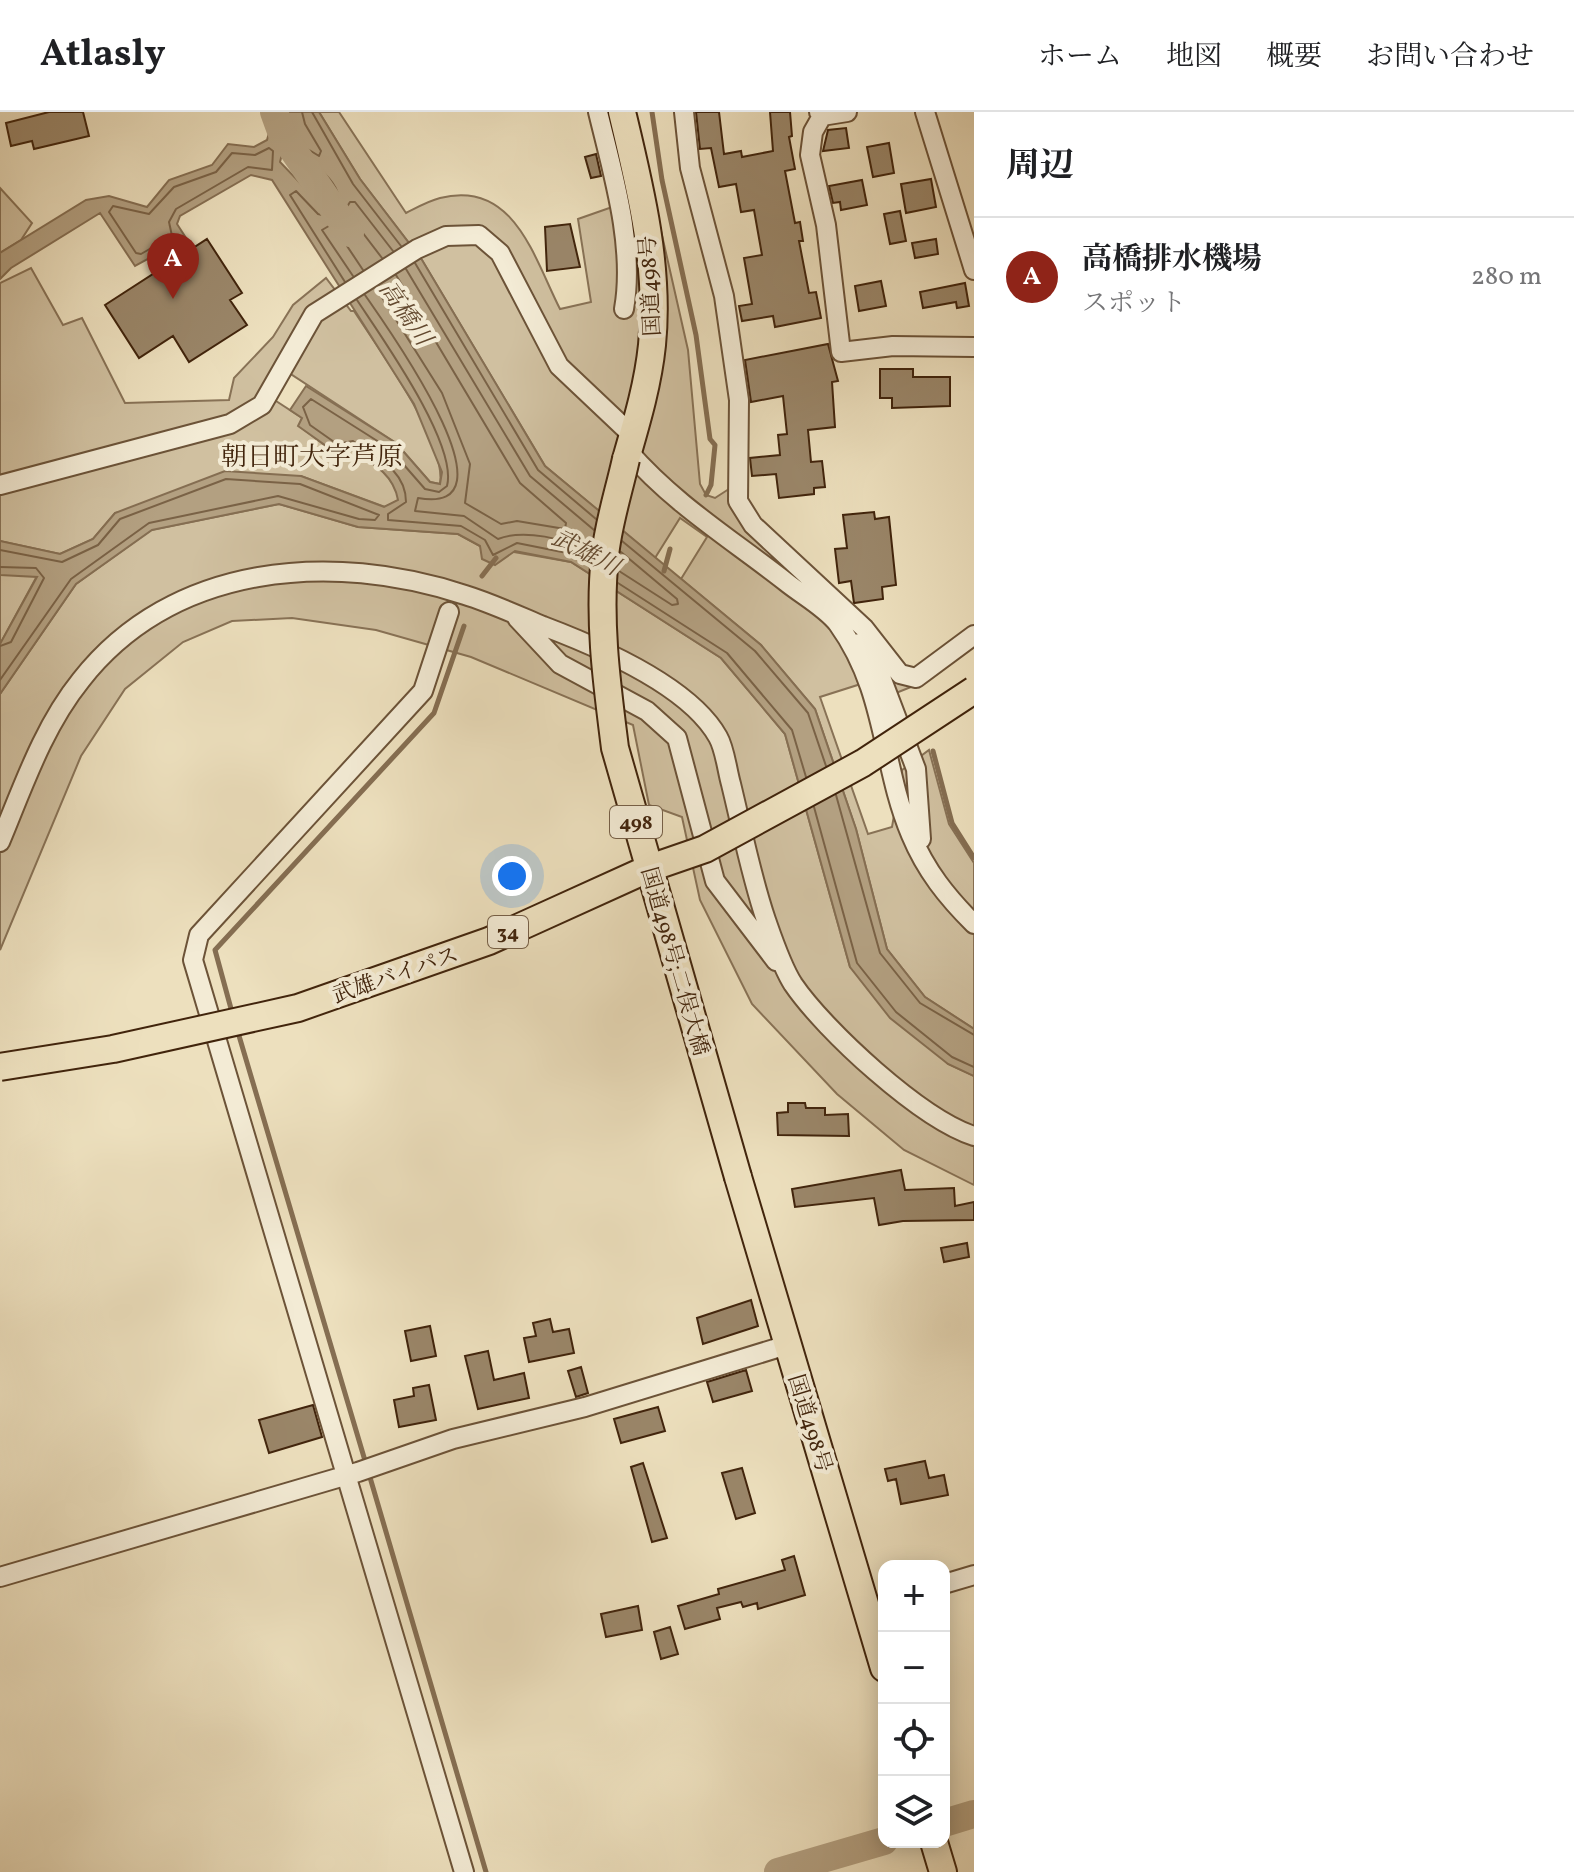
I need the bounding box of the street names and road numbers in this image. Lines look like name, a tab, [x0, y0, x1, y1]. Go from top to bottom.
street label: 国道498号	[633, 235, 670, 337]
road number: 498	[610, 806, 662, 838]
street label: 国道498号;二俣大橋	[632, 864, 715, 1060]
road number: 34	[488, 916, 528, 948]
street label: 武雄バイパス	[329, 940, 463, 1012]
street label: 国道498号	[779, 1371, 838, 1477]

